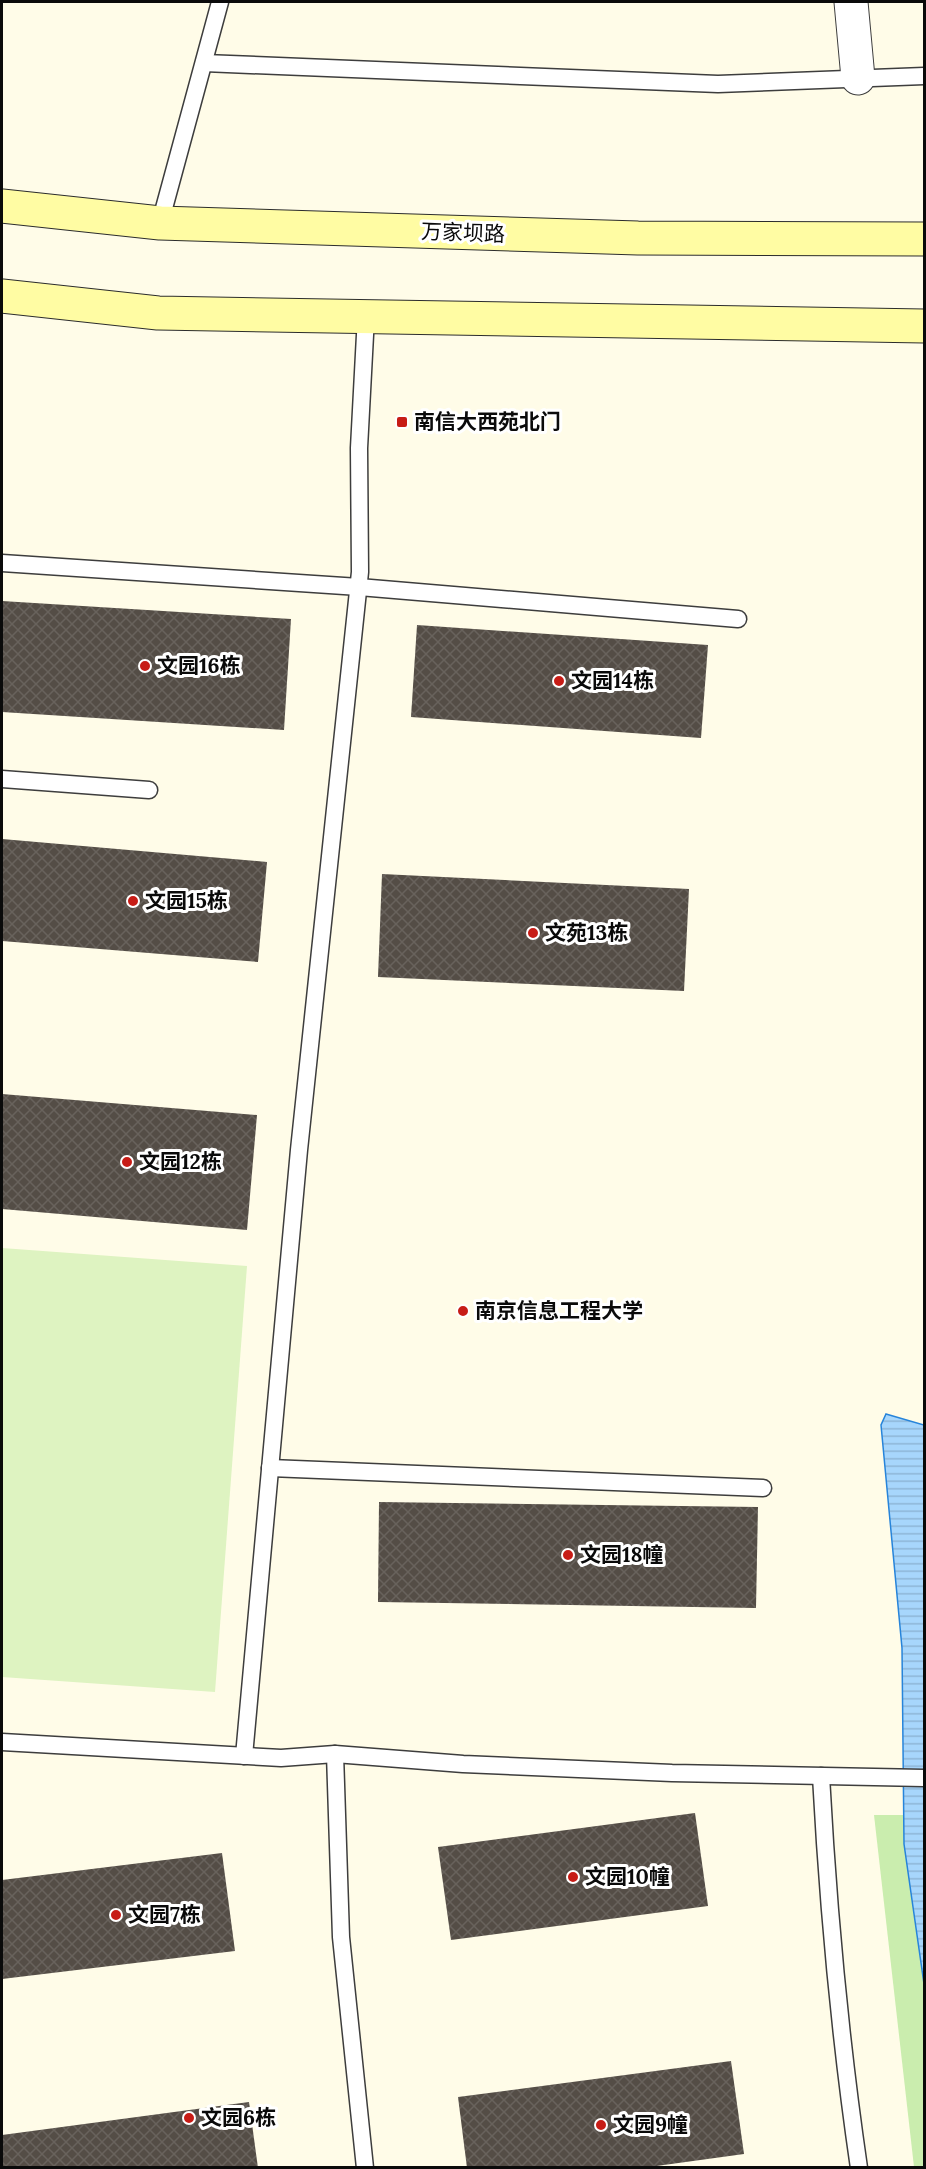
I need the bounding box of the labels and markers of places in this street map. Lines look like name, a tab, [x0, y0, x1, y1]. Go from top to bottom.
place label: 南信大西苑北门	[414, 408, 561, 435]
marker: 南信大西苑北门	[395, 415, 409, 429]
place label: 文园16栋	[157, 652, 241, 679]
marker: 文园16栋	[138, 659, 152, 673]
place label: 文园14栋	[571, 667, 654, 694]
marker: 文园14栋	[552, 674, 566, 688]
place label: 文园15栋	[145, 887, 228, 914]
marker: 文园15栋	[126, 894, 140, 908]
place label: 文苑13栋	[545, 919, 628, 946]
marker: 文苑13栋	[526, 926, 540, 940]
place label: 文园12栋	[139, 1148, 222, 1175]
marker: 文园12栋	[120, 1155, 134, 1169]
place label: 南京信息工程大学	[475, 1297, 643, 1324]
marker: 南京信息工程大学	[456, 1304, 470, 1318]
place label: 文园18幢	[580, 1541, 664, 1568]
marker: 文园18幢	[561, 1548, 575, 1562]
place label: 文园10幢	[585, 1863, 670, 1890]
marker: 文园10幢	[566, 1870, 580, 1884]
place label: 文园7栋	[128, 1901, 201, 1928]
marker: 文园7栋	[109, 1908, 123, 1922]
place label: 文园6栋	[201, 2104, 276, 2131]
marker: 文园6栋	[182, 2111, 196, 2125]
place label: 文园9幢	[613, 2111, 688, 2138]
marker: 文园9幢	[594, 2118, 608, 2132]

